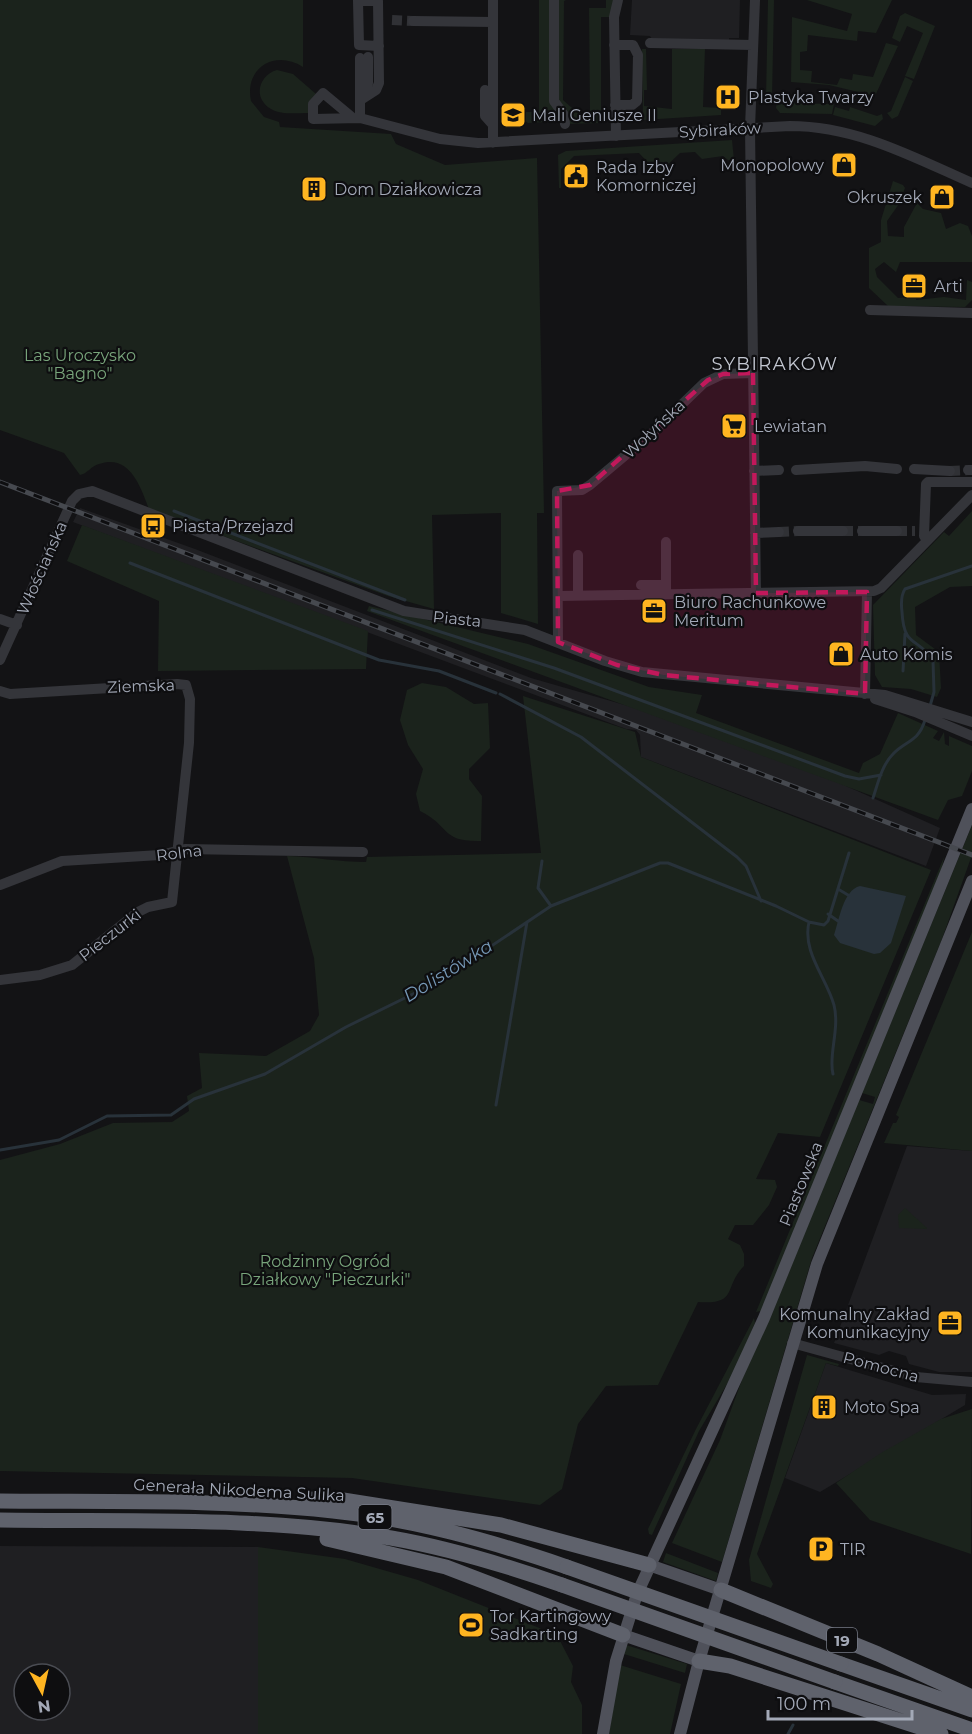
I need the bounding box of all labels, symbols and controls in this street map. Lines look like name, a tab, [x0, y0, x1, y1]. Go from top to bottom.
hospital icon: Plastyka Twarzy	[713, 82, 743, 112]
place label: Plastyka Twarzy	[748, 88, 874, 107]
school or university icon: Mali Geniusze II	[498, 100, 528, 130]
place label: Mali Geniusze II	[532, 106, 657, 125]
street label: Sybiraków	[679, 118, 761, 142]
shop icon: Monopolowy	[829, 150, 859, 180]
place label: Monopolowy	[720, 156, 824, 175]
place label: Rada Izby Komorniczej	[596, 158, 696, 195]
public building icon: Rada Izby Komorniczej	[561, 161, 591, 191]
building icon: Dom Działkowicza	[299, 174, 329, 204]
place label: Dom Działkowicza	[334, 180, 482, 199]
shop icon: Okruszek	[927, 182, 957, 212]
place label: Okruszek	[847, 188, 922, 207]
office icon: Arti	[899, 271, 929, 301]
place label: Arti	[934, 277, 963, 296]
park label: Las Uroczysko "Bagno"	[24, 346, 136, 383]
district label: SYBIRAKÓW	[711, 353, 839, 375]
street label: Wołyńska	[619, 396, 689, 462]
supermarket icon: Lewiatan	[719, 411, 749, 441]
place label: Lewiatan	[754, 417, 827, 436]
bus stop icon: Piasta/Przejazd	[138, 511, 168, 541]
place label: Piasta/Przejazd	[172, 517, 294, 536]
street label: Włościańska	[13, 518, 71, 618]
place label: Biuro Rachunkowe Meritum	[674, 593, 826, 630]
office icon: Biuro Rachunkowe Meritum	[639, 596, 669, 626]
street label: Piasta	[432, 607, 482, 631]
shop icon: Auto Komis	[826, 639, 856, 669]
place label: Auto Komis	[860, 645, 953, 664]
street label: Ziemska	[107, 675, 175, 697]
street label: Rolna	[155, 841, 203, 865]
street label: Pieczurki	[75, 905, 145, 965]
water label: Dolistówka	[399, 935, 497, 1007]
street label: Piastowska	[775, 1139, 827, 1229]
park label: Rodzinny Ogród Działkowy "Pieczurki"	[240, 1252, 410, 1289]
place label: Komunalny Zakład Komunikacyjny	[779, 1305, 930, 1342]
office icon: Komunalny Zakład Komunikacyjny	[935, 1308, 965, 1338]
street label: Pomocna	[841, 1348, 921, 1386]
building icon: Moto Spa	[809, 1392, 839, 1422]
place label: Moto Spa	[844, 1398, 920, 1417]
street label: Generała Nikodema Sulika	[133, 1475, 345, 1505]
road number: 65	[358, 1505, 392, 1529]
parking icon: TIR	[806, 1534, 836, 1564]
place label: TIR	[840, 1540, 866, 1559]
place label: Tor Kartingowy Sadkarting	[490, 1607, 612, 1644]
sports icon: Tor Kartingowy Sadkarting	[456, 1610, 486, 1640]
road number: 19	[827, 1628, 857, 1652]
north arrow	[12, 1662, 72, 1722]
scale bar	[768, 1683, 912, 1721]
text: 100 m	[777, 1693, 831, 1715]
text: N	[36, 1696, 52, 1717]

